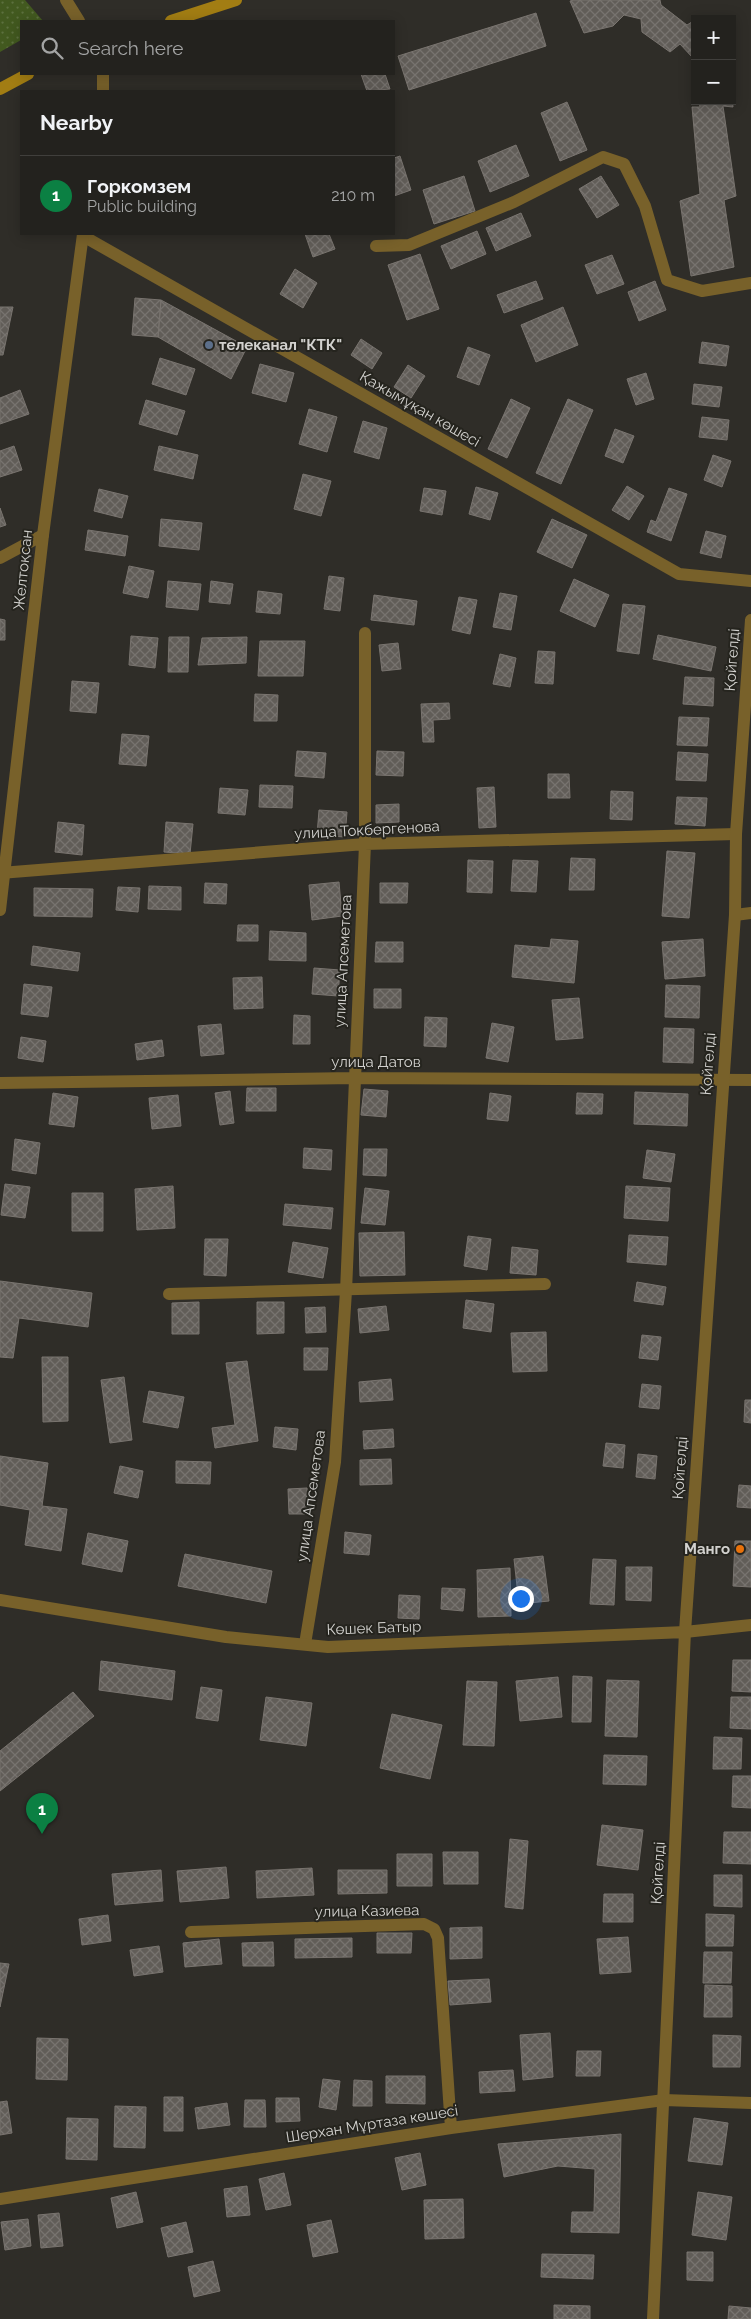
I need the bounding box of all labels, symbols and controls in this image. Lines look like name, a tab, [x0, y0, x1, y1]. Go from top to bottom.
map controls	[691, 15, 736, 105]
button: +	[691, 15, 736, 60]
search box	[20, 20, 395, 75]
icon: search	[38, 34, 66, 62]
text: Search here	[78, 37, 184, 59]
button: −	[691, 60, 736, 105]
text: Nearby	[40, 110, 113, 135]
text: Горкомзем	[87, 175, 191, 197]
text: 1	[52, 186, 60, 205]
text: 210 m	[331, 186, 375, 205]
text: Public building	[87, 197, 197, 216]
place label: телеканал "КТК"	[219, 336, 342, 354]
marker: телеканал "КТК"	[203, 339, 215, 351]
street label: Қажымұқан көшесі	[357, 367, 483, 451]
street label: Желтоқсан	[10, 529, 36, 611]
street label: Қойгелді	[721, 628, 743, 692]
street label: улица Токбергенова	[294, 817, 440, 843]
street label: улица Апсеметова	[331, 894, 355, 1028]
street label: Қойгелді	[697, 1032, 719, 1096]
street label: улица Датов	[331, 1053, 421, 1071]
street label: улица Апсеметова	[293, 1429, 329, 1563]
street label: Қойгелді	[669, 1436, 691, 1500]
place label: Манго	[684, 1540, 730, 1558]
marker: Манго	[734, 1543, 746, 1555]
your location	[508, 1586, 534, 1612]
street label: Көшек Батыр	[326, 1617, 422, 1639]
pin: 1	[26, 1793, 58, 1834]
street label: Қойгелді	[647, 1841, 669, 1905]
street label: улица Казиева	[314, 1901, 420, 1921]
street label: Шерхан Мұртаза көшесі	[285, 2101, 459, 2147]

